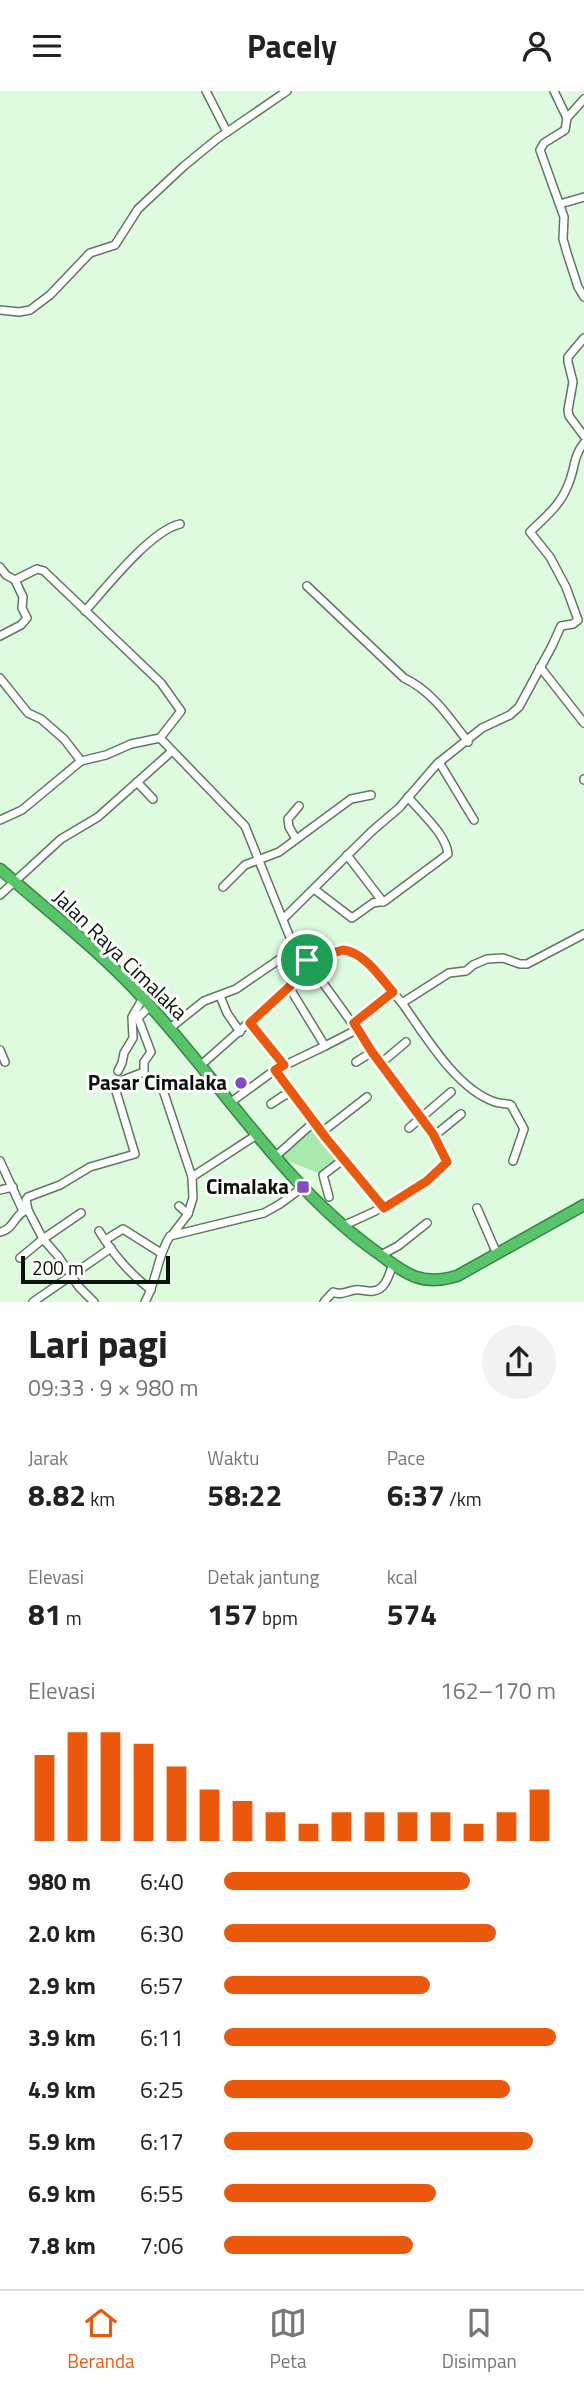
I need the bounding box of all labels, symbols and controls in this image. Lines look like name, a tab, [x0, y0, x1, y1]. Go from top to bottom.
text: Pacely	[247, 22, 337, 70]
icon: menu	[28, 27, 66, 65]
icon: person	[518, 27, 556, 65]
street label: Jalan Raya Cimalaka	[46, 882, 196, 1027]
pin	[277, 930, 337, 990]
icon: arrive	[288, 941, 326, 979]
place label: Pasar Cimalaka	[88, 1066, 227, 1098]
marker: Pasar Cimalaka	[233, 1075, 249, 1091]
place label: Cimalaka	[206, 1170, 289, 1202]
marker: Cimalaka	[295, 1179, 311, 1195]
scale bar	[21, 1253, 170, 1285]
text: 200 m	[32, 1253, 84, 1282]
text: Lari pagi	[28, 1315, 168, 1373]
button: share	[482, 1325, 556, 1399]
text: 09:33 · 9 × 980 m	[28, 1370, 198, 1405]
text: Jarak	[28, 1443, 68, 1472]
text: Waktu	[207, 1443, 259, 1472]
text: Pace	[387, 1443, 425, 1472]
text: 8.82	[28, 1472, 86, 1518]
text: 58:22	[207, 1472, 282, 1518]
text: 6:37	[387, 1472, 445, 1518]
text: km	[86, 1484, 115, 1513]
text: /km	[445, 1484, 482, 1513]
text: Elevasi	[28, 1562, 84, 1591]
text: Detak jantung	[207, 1562, 319, 1591]
text: kcal	[387, 1562, 418, 1591]
text: 81	[28, 1591, 62, 1637]
text: 157	[207, 1591, 258, 1637]
text: 574	[387, 1591, 437, 1637]
text: m	[62, 1603, 82, 1632]
text: bpm	[258, 1603, 298, 1632]
text: Elevasi	[28, 1673, 96, 1708]
text: 162–170 m	[440, 1673, 556, 1708]
text: 980 m	[28, 1864, 91, 1899]
text: 6:40	[140, 1864, 184, 1899]
text: 2.0 km	[28, 1916, 96, 1951]
text: 6:30	[140, 1916, 184, 1951]
text: 2.9 km	[28, 1968, 96, 2003]
text: 6:57	[140, 1968, 184, 2003]
text: 3.9 km	[28, 2020, 96, 2055]
text: 6:11	[140, 2020, 184, 2055]
text: 4.9 km	[28, 2072, 96, 2107]
text: 6:25	[140, 2072, 184, 2107]
text: 5.9 km	[28, 2124, 96, 2159]
text: 6:17	[140, 2124, 184, 2159]
text: 6.9 km	[28, 2176, 96, 2211]
text: 6:55	[140, 2176, 184, 2211]
text: 7.8 km	[28, 2228, 96, 2263]
text: 7:06	[140, 2228, 184, 2263]
tab: Beranda	[67, 2304, 134, 2375]
tab: Peta	[269, 2304, 307, 2375]
tab: Disimpan	[442, 2304, 517, 2375]

